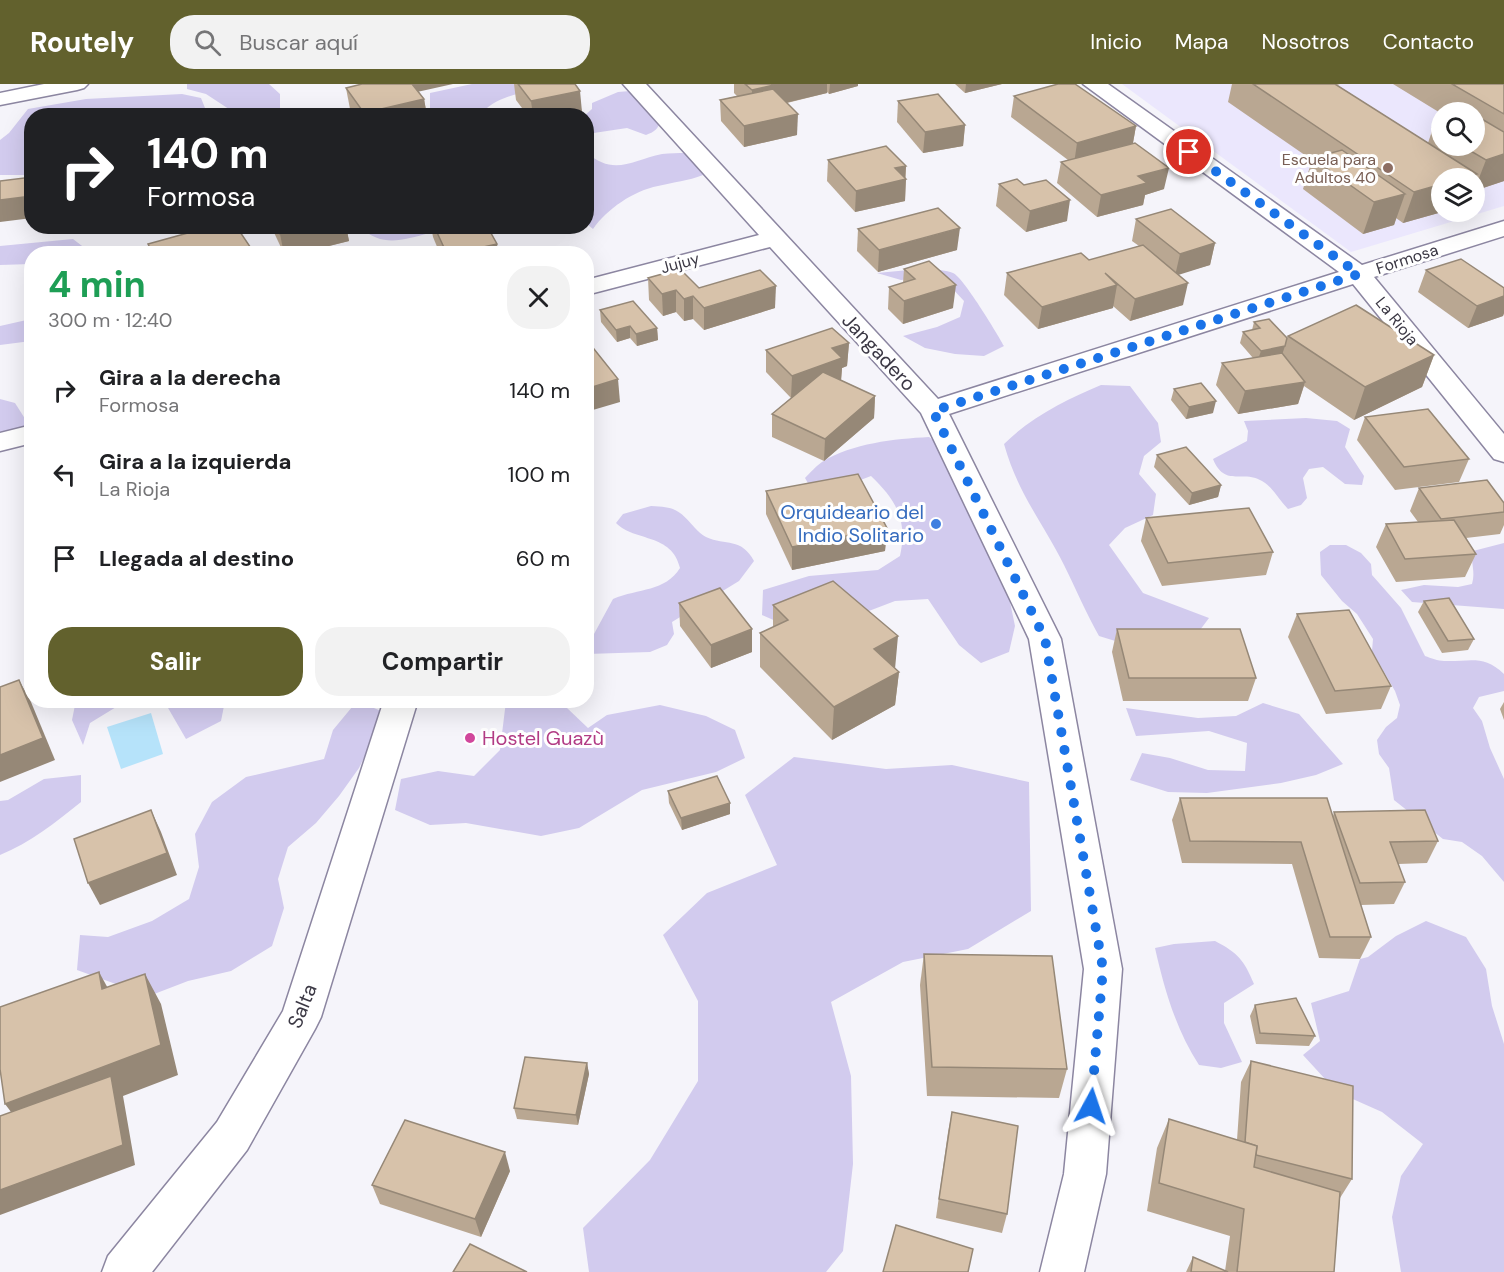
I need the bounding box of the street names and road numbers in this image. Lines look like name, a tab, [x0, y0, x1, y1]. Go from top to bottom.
street label: Formosa	[1373, 239, 1441, 279]
street label: Jujuy	[658, 248, 702, 278]
street label: La Rioja	[1371, 292, 1423, 350]
street label: Jangadero	[836, 308, 922, 396]
street label: Salta	[281, 980, 323, 1032]

